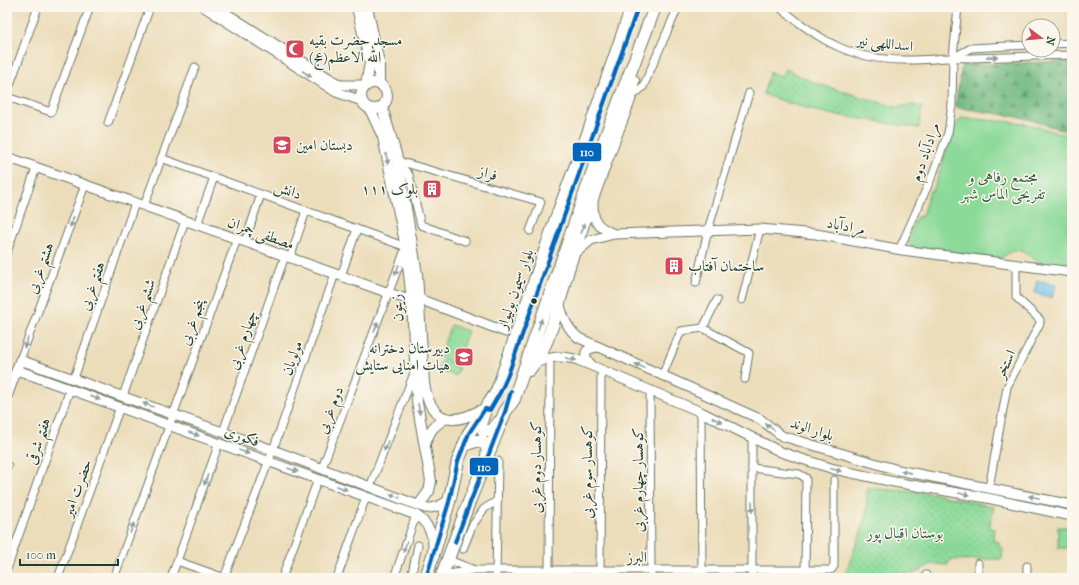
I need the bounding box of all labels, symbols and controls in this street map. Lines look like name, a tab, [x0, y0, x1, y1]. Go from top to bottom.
north arrow	[1021, 18, 1061, 58]
street label: اسداللهی نیر	[854, 30, 914, 57]
place label: مسجد حضرت بقیه الله الاعظم(عج)	[309, 31, 402, 71]
text: N	[1043, 35, 1058, 47]
mosque icon: مسجد حضرت بقیه الله الاعظم(عج)	[284, 38, 306, 60]
one-way arrow	[986, 54, 999, 60]
one-way arrow	[302, 70, 312, 78]
street label: مرادآباد دوم	[907, 120, 947, 185]
school or university icon: دبستان امین	[271, 134, 293, 156]
place label: دبستان امین	[296, 136, 353, 154]
line badge: 110	[572, 142, 602, 162]
text: 110	[580, 146, 594, 159]
one-way arrow	[385, 153, 391, 165]
street label: فراز	[474, 161, 500, 185]
park label: مجتمع رفاهی و تفریحی الماس شهر	[959, 168, 1045, 205]
street label: دانش	[272, 177, 304, 204]
building icon: بلوک ۱۱۱	[421, 178, 443, 200]
place label: بلوک ۱۱۱	[361, 180, 418, 198]
street label: مصطفی چمران	[225, 213, 297, 255]
street label: مرادآباد	[825, 213, 867, 240]
one-way arrow	[68, 216, 74, 228]
one-way arrow	[580, 222, 586, 234]
street label: هشتم غربی	[22, 240, 63, 298]
street label: بلوار سیمون بولیوار	[492, 246, 537, 334]
building icon: ساختمان آفتاب	[663, 255, 685, 277]
place label: ساختمان آفتاب	[688, 257, 764, 275]
street label: هفتم غربی	[75, 259, 114, 315]
one-way arrow	[394, 265, 400, 277]
street label: ششم غربی	[125, 276, 165, 334]
street label: زیتون	[387, 293, 408, 323]
street label: پنجم غربی	[175, 295, 214, 349]
unlabelled marker	[529, 296, 539, 306]
street label: چهارم غربی	[223, 308, 264, 373]
one-way arrow	[537, 318, 543, 330]
one-way arrow	[373, 321, 379, 333]
one-way arrow	[23, 338, 29, 350]
street label: مولویان	[277, 338, 307, 378]
place label: دبیرستان دخترانه هیات امنایی ستایش	[355, 339, 450, 375]
school or university icon: دبیرستان دخترانه هیات امنایی ستایش	[453, 346, 475, 368]
street label: استخر	[990, 347, 1021, 384]
one-way arrow	[565, 356, 577, 362]
one-way arrow	[635, 363, 646, 369]
street label: دوم غربی	[313, 384, 351, 438]
one-way arrow	[89, 395, 101, 401]
one-way arrow	[141, 402, 153, 408]
one-way arrow	[416, 403, 422, 415]
street label: بلوار الوند	[788, 414, 836, 445]
street label: هفتم شرقی	[22, 415, 60, 469]
one-way arrow	[711, 417, 722, 423]
street label: فکوری	[222, 421, 262, 451]
street label: کوهسار دوم غربی	[527, 421, 549, 513]
one-way arrow	[765, 423, 776, 431]
street label: کوهسار سوم غربی	[578, 425, 600, 519]
street label: کوهسار چهارم غربی	[629, 428, 651, 532]
one-way arrow	[189, 431, 201, 437]
one-way arrow	[383, 441, 389, 453]
one-way arrow	[238, 449, 250, 455]
street label: حضرت امیر	[58, 457, 97, 522]
line badge: 110	[469, 457, 499, 476]
text: 110	[477, 461, 491, 474]
one-way arrow	[288, 467, 300, 473]
one-way arrow	[830, 467, 843, 473]
one-way arrow	[900, 468, 912, 474]
one-way arrow	[203, 474, 209, 486]
one-way arrow	[337, 486, 349, 492]
one-way arrow	[958, 491, 970, 497]
one-way arrow	[388, 493, 400, 499]
one-way arrow	[1028, 494, 1040, 500]
one-way arrow	[749, 501, 755, 514]
one-way arrow	[129, 522, 135, 534]
park label: بوستان اقبال پور	[865, 524, 943, 544]
scale bar	[20, 541, 118, 567]
one-way arrow	[402, 541, 408, 553]
text: 100 m	[26, 548, 56, 562]
street label: البرز	[625, 548, 647, 566]

